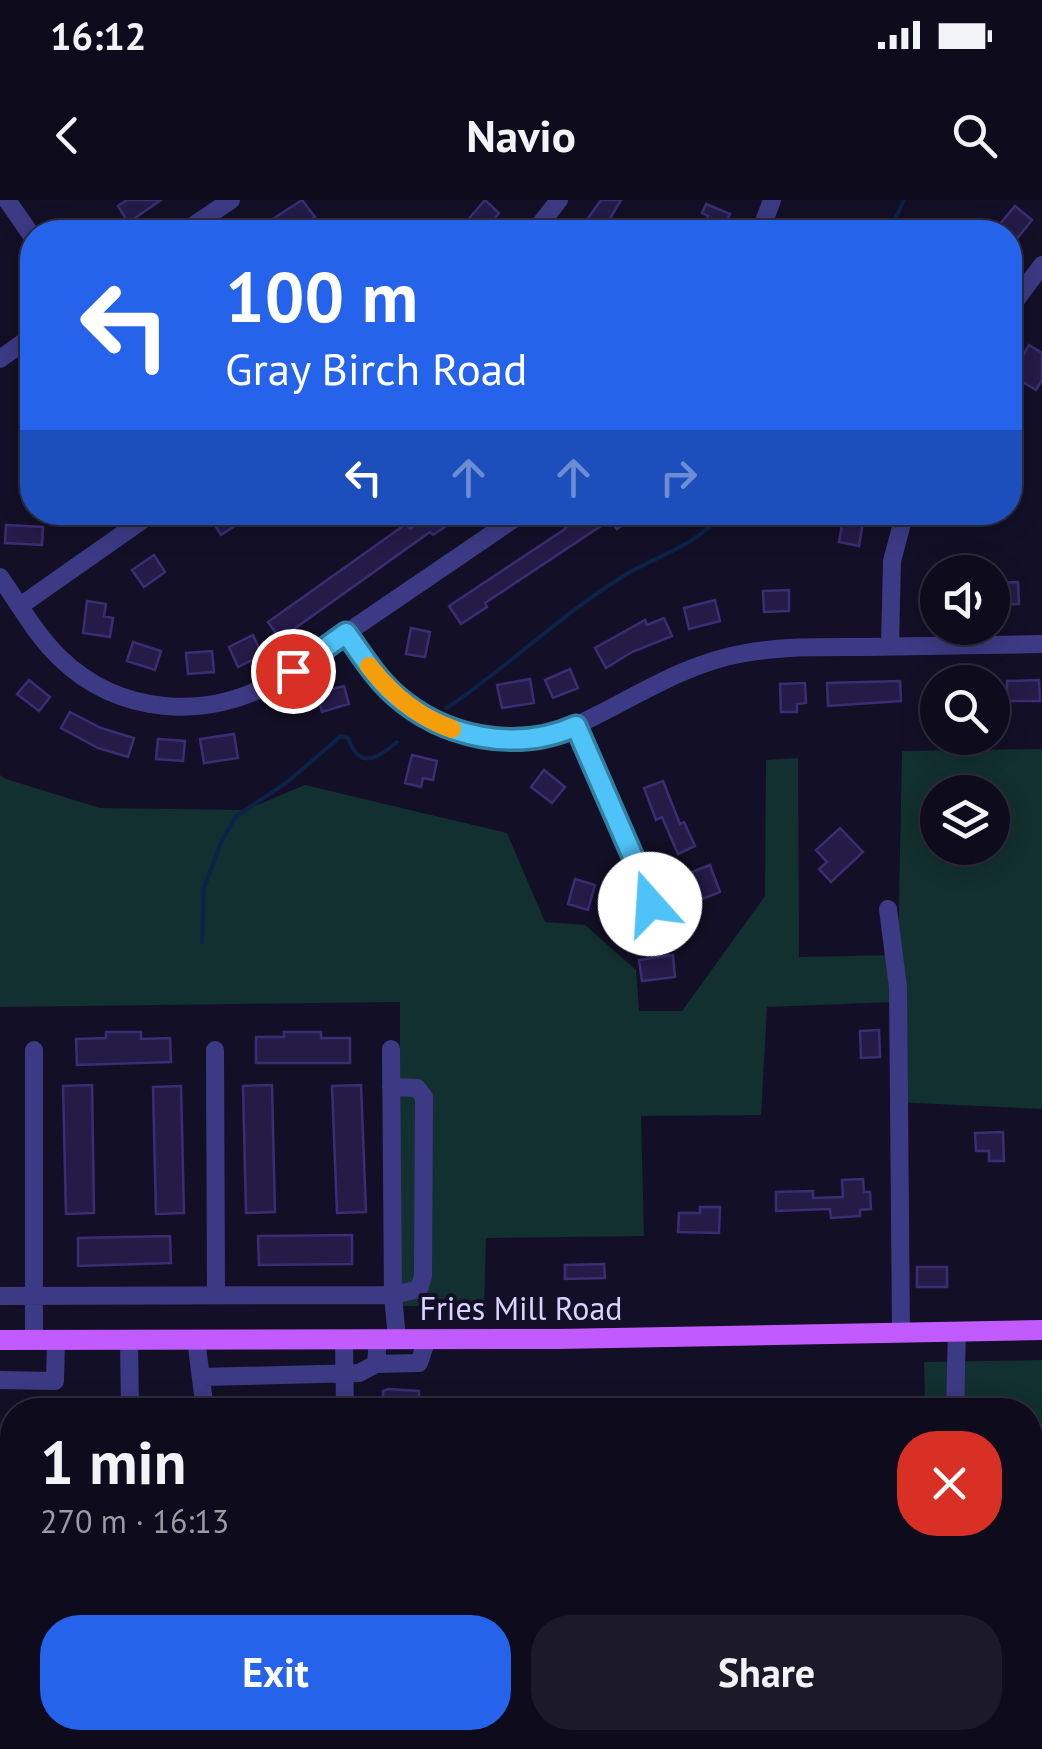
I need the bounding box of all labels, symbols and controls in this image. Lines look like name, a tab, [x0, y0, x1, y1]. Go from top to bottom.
text: 16:12	[50, 11, 146, 60]
text: Navio	[466, 106, 576, 164]
icon: back	[40, 108, 95, 163]
icon: search	[947, 108, 1002, 163]
text: 100 m	[225, 251, 418, 341]
icon: left	[60, 260, 190, 390]
text: Gray Birch Road	[225, 339, 527, 397]
icon: left	[336, 450, 391, 505]
icon: ahead	[441, 450, 496, 505]
icon: ahead	[546, 450, 601, 505]
icon: right	[651, 450, 706, 505]
map controls	[920, 555, 1010, 865]
button: sound	[920, 555, 1010, 645]
pin	[251, 629, 336, 714]
icon: arrive	[266, 644, 321, 699]
button: search	[920, 665, 1010, 755]
button: layers	[920, 775, 1010, 865]
position arrow	[598, 852, 702, 956]
street label: Fries Mill Road	[419, 1287, 623, 1329]
text: 1 min	[40, 1423, 186, 1501]
button: close	[897, 1431, 1002, 1536]
text: 270 m · 16:13	[40, 1500, 229, 1542]
button: Exit	[40, 1615, 511, 1730]
button: Share	[531, 1615, 1002, 1730]

